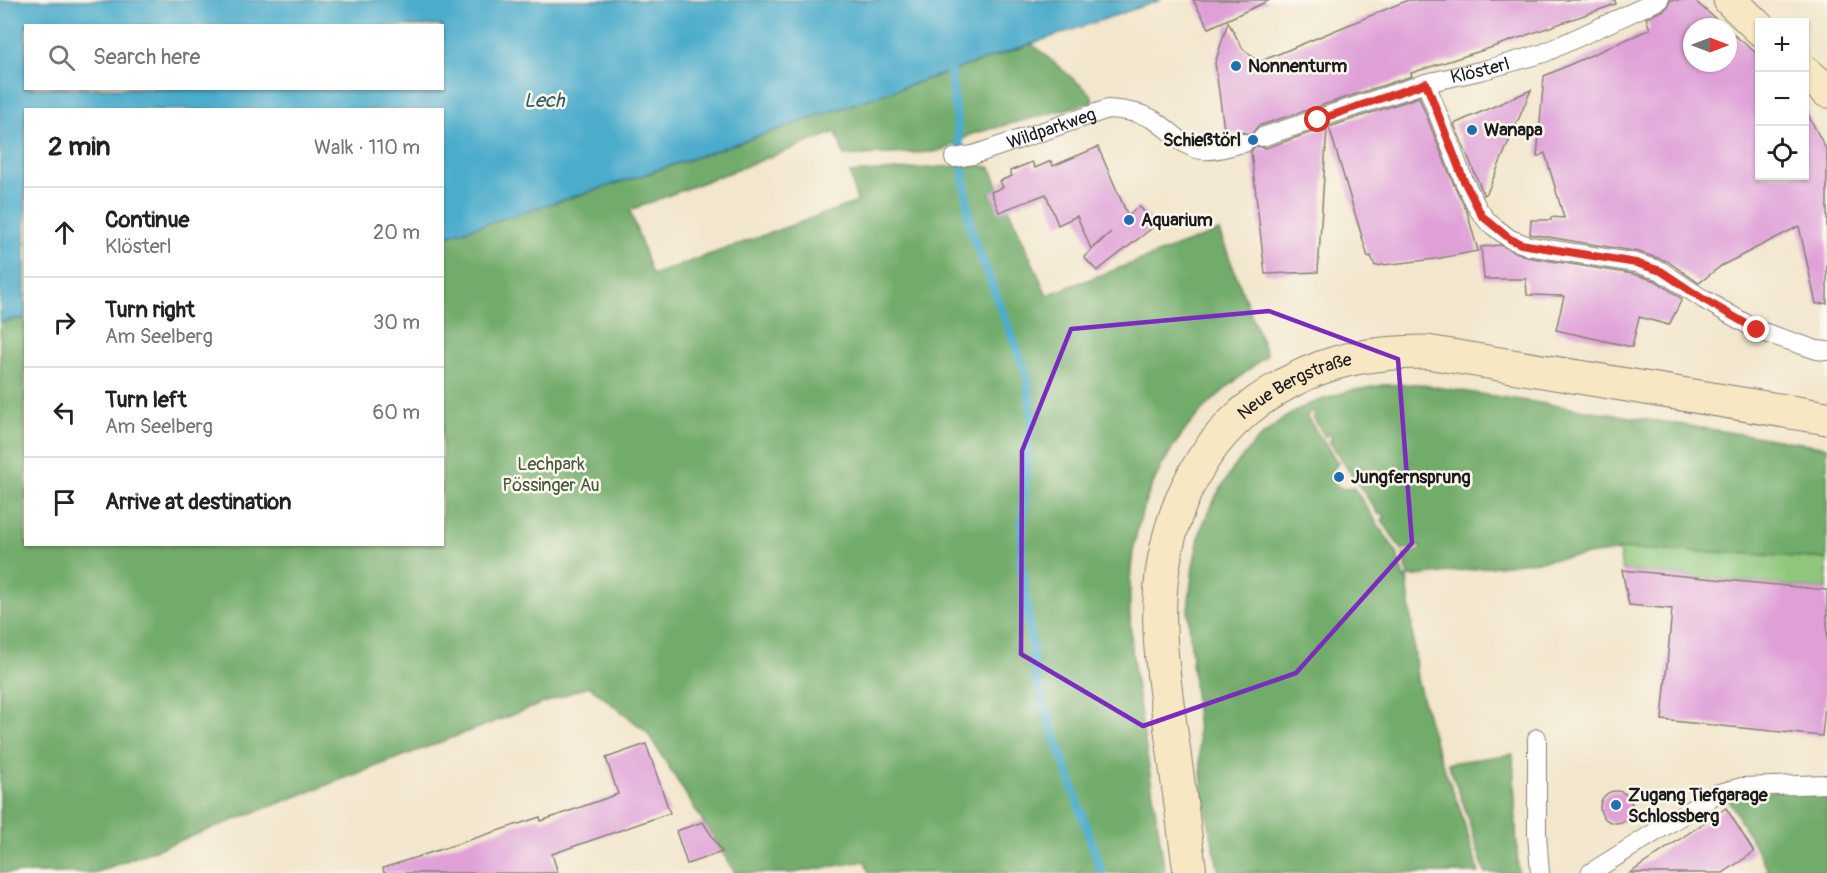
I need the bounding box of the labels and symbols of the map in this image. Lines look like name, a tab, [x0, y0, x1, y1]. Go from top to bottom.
north arrow	[1683, 18, 1737, 72]
street label: Klösterl	[1448, 52, 1512, 89]
place label: Nonnenturm	[1248, 55, 1347, 78]
marker: Nonnenturm	[1229, 59, 1243, 73]
water label: Lech	[524, 88, 566, 113]
street label: Wildparkweg	[1004, 103, 1099, 155]
route start	[1304, 106, 1330, 132]
place label: Wanapa	[1484, 119, 1543, 142]
marker: Wanapa	[1465, 123, 1479, 137]
place label: Schießtörl	[1163, 129, 1241, 152]
marker: Schießtörl	[1246, 133, 1260, 147]
place label: Aquarium	[1141, 209, 1213, 232]
marker: Aquarium	[1122, 213, 1136, 227]
route end	[1743, 316, 1769, 342]
street label: Neue Bergstraße	[1233, 348, 1354, 425]
park label: Lechpark Pössinger Au	[502, 453, 600, 497]
place label: Jungfernsprung	[1351, 466, 1471, 489]
marker: Jungfernsprung	[1332, 470, 1346, 484]
place label: Zugang Tiefgarage Schlossberg	[1628, 784, 1769, 828]
marker: Zugang Tiefgarage Schlossberg	[1609, 798, 1623, 812]

